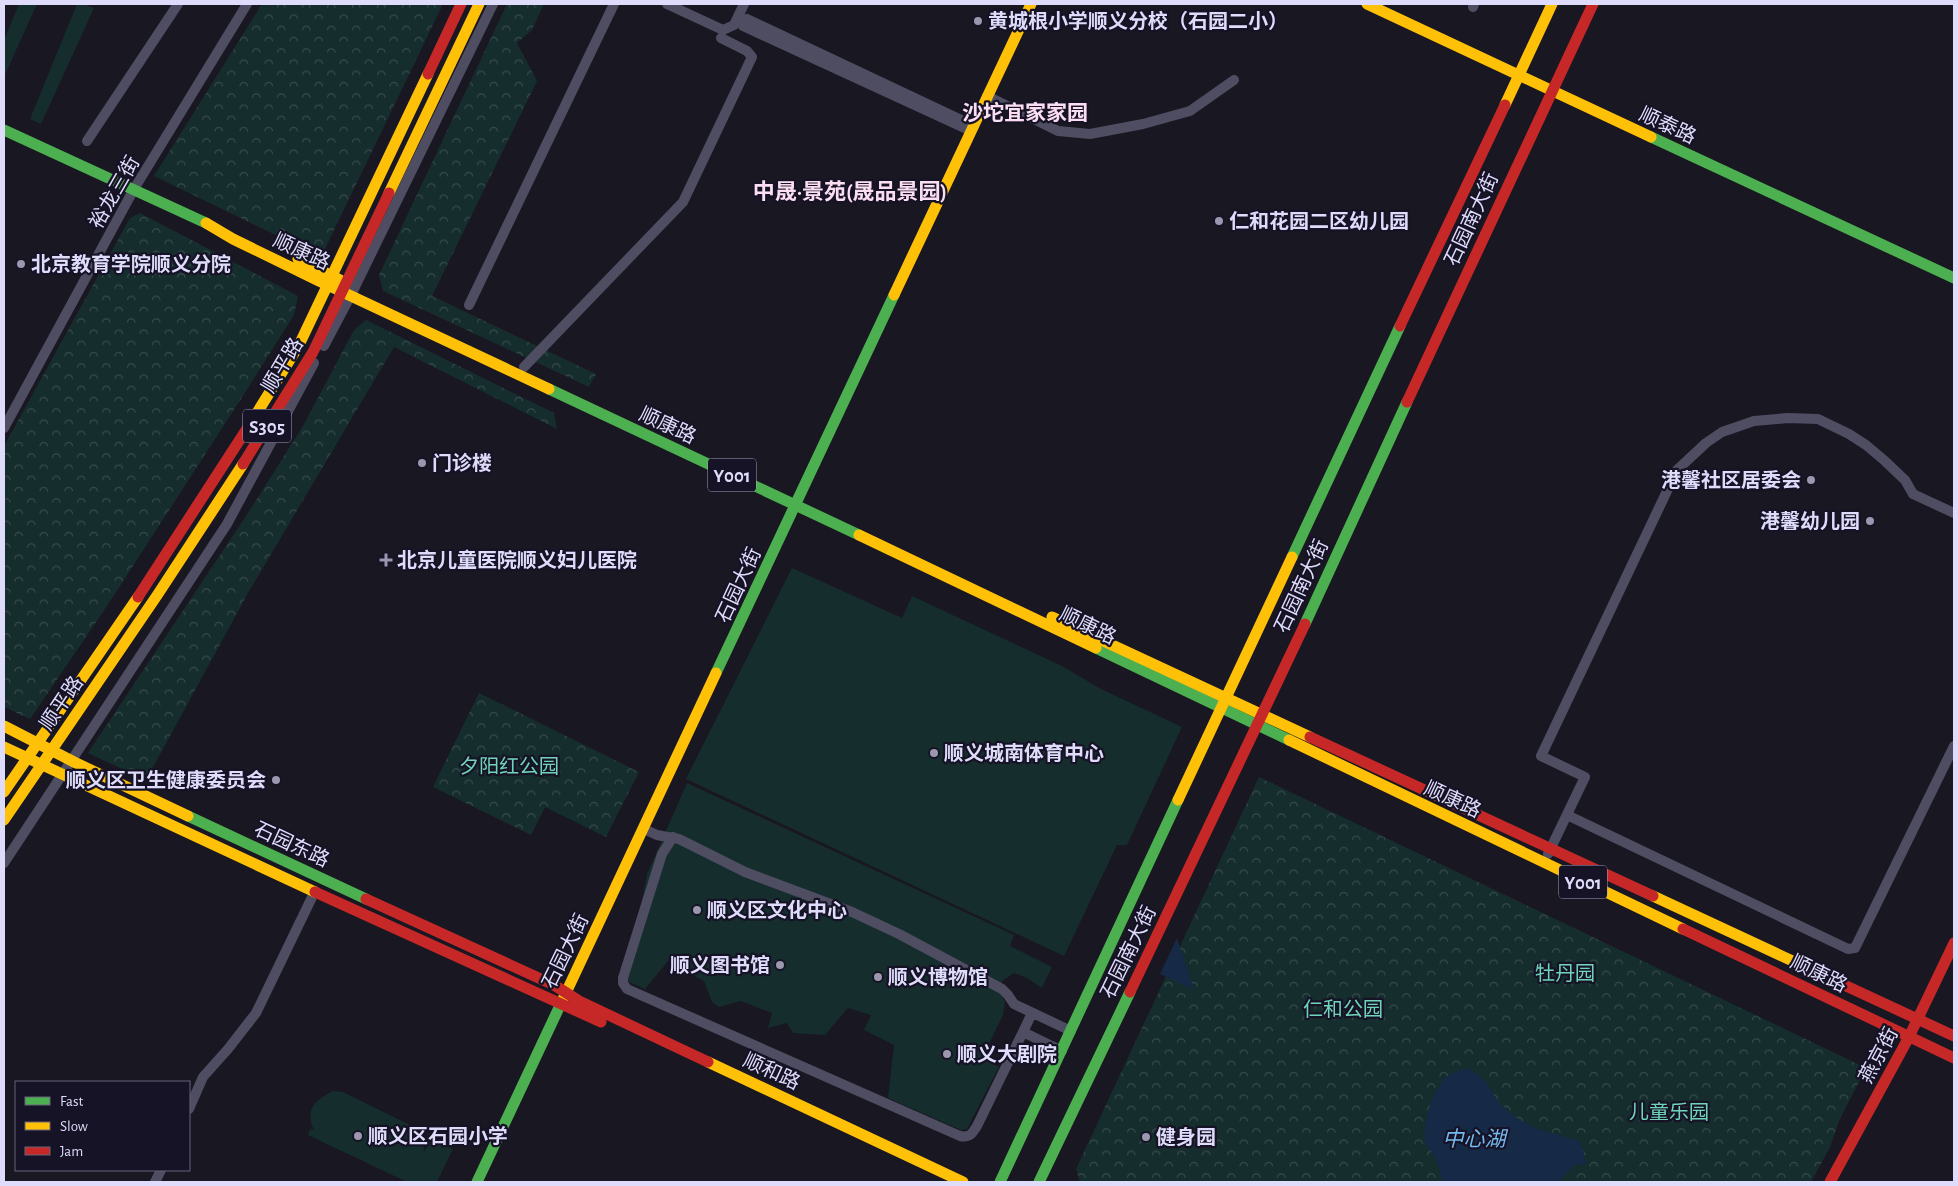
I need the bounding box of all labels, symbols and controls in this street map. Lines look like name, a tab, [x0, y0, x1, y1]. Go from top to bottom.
place label: 黄城根小学顺义分校（石园二小）	[988, 10, 1288, 32]
marker: 黄城根小学顺义分校（石园二小）	[972, 15, 984, 27]
district label: 沙坨宜家家园	[962, 101, 1088, 124]
street label: 顺泰路	[1636, 103, 1699, 148]
street label: 裕龙三街	[85, 152, 144, 232]
street label: 石园南大街	[1441, 169, 1502, 269]
district label: 中晟·景苑(晟品景园)	[753, 180, 947, 203]
place label: 仁和花园二区幼儿园	[1229, 210, 1409, 232]
marker: 仁和花园二区幼儿园	[1213, 215, 1225, 227]
street label: 顺康路	[270, 229, 333, 274]
place label: 北京教育学院顺义分院	[31, 253, 231, 275]
marker: 北京教育学院顺义分院	[15, 258, 27, 270]
street label: 顺平路	[258, 334, 307, 396]
street label: 顺康路	[636, 403, 699, 448]
road number: S305	[243, 410, 291, 442]
place label: 门诊楼	[432, 452, 492, 474]
marker: 门诊楼	[416, 457, 428, 469]
road number: Y001	[708, 458, 756, 492]
place label: 港馨社区居委会	[1661, 469, 1801, 491]
marker: 港馨社区居委会	[1805, 474, 1817, 486]
place label: 港馨幼儿园	[1760, 510, 1860, 532]
marker: 港馨幼儿园	[1864, 515, 1876, 527]
street label: 石园南大街	[1271, 536, 1332, 636]
street label: 石园大街	[712, 545, 765, 626]
place label: 北京儿童医院顺义妇儿医院	[397, 549, 637, 571]
marker: 北京儿童医院顺义妇儿医院	[379, 553, 393, 567]
street label: 顺康路	[1056, 603, 1119, 648]
street label: 顺平路	[36, 673, 87, 734]
place label: 顺义城南体育中心	[944, 742, 1104, 764]
marker: 顺义城南体育中心	[928, 747, 940, 759]
park label: 夕阳红公园	[459, 756, 559, 777]
place label: 顺义区卫生健康委员会	[66, 769, 266, 791]
marker: 顺义区卫生健康委员会	[270, 774, 282, 786]
street label: 顺康路	[1421, 777, 1484, 822]
street label: 石园东路	[251, 818, 332, 871]
road number: Y001	[1559, 866, 1607, 899]
place label: 顺义区文化中心	[707, 899, 847, 921]
street label: 石园南大街	[1097, 903, 1160, 1002]
marker: 顺义区文化中心	[691, 904, 703, 916]
street label: 石园大街	[538, 911, 592, 992]
street label: 顺康路	[1787, 951, 1850, 996]
place label: 顺义图书馆	[670, 954, 770, 976]
marker: 顺义图书馆	[774, 959, 786, 971]
park label: 牡丹园	[1535, 963, 1595, 984]
place label: 顺义博物馆	[888, 966, 988, 988]
marker: 顺义博物馆	[872, 971, 884, 983]
park label: 仁和公园	[1303, 999, 1383, 1020]
street label: 燕京街	[1855, 1024, 1902, 1087]
place label: 顺义大剧院	[957, 1043, 1057, 1065]
marker: 顺义大剧院	[941, 1048, 953, 1060]
street label: 顺和路	[740, 1049, 803, 1094]
legend	[15, 1081, 190, 1171]
text: Fast	[60, 1094, 84, 1109]
park label: 儿童乐园	[1629, 1102, 1709, 1123]
text: Slow	[60, 1119, 88, 1134]
place label: 顺义区石园小学	[368, 1125, 508, 1147]
place label: 健身园	[1156, 1126, 1216, 1148]
water label: 中心湖	[1443, 1128, 1508, 1150]
marker: 顺义区石园小学	[352, 1130, 364, 1142]
marker: 健身园	[1140, 1131, 1152, 1143]
text: Jam	[60, 1144, 83, 1159]

